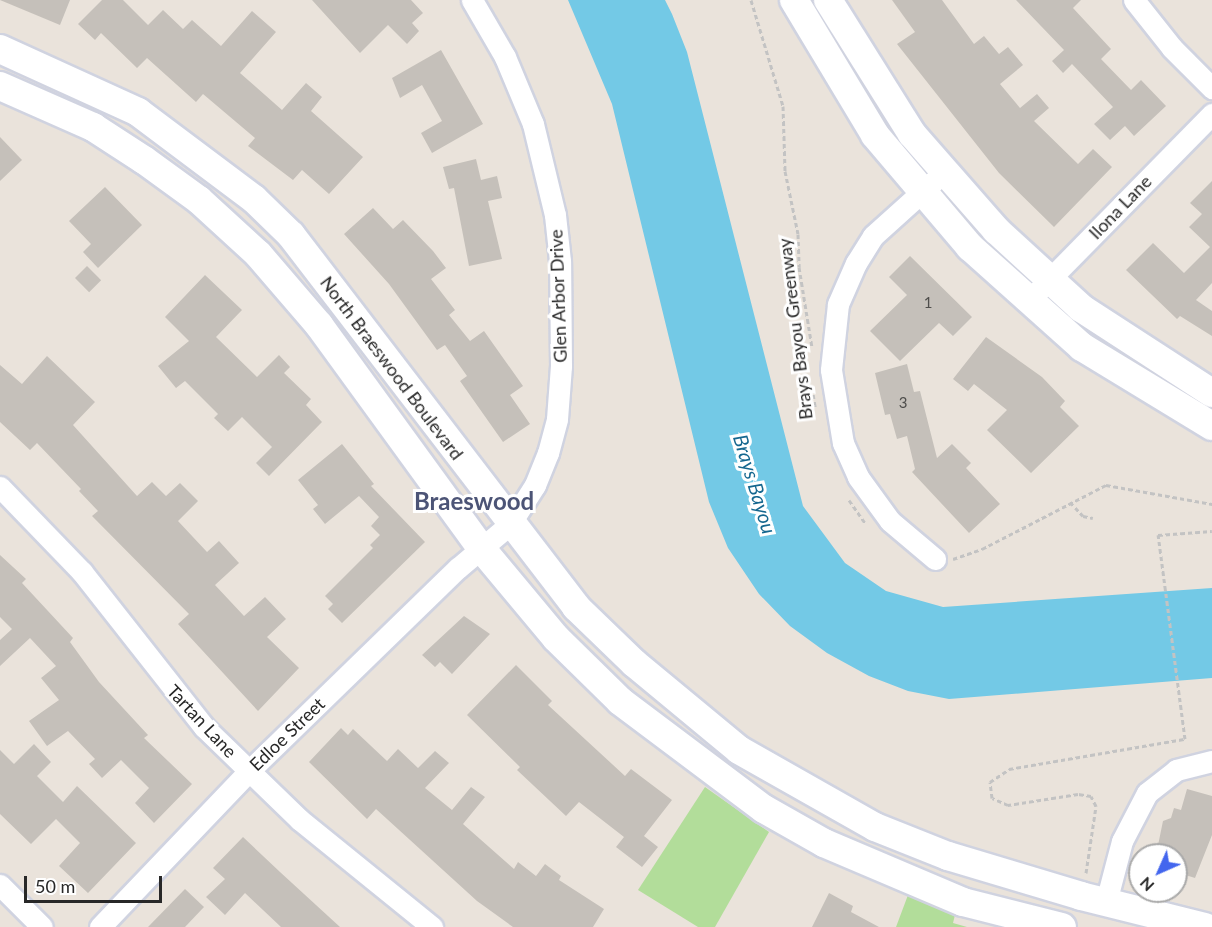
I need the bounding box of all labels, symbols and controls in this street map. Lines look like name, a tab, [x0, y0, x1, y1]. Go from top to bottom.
street label: Ilona Lane	[1084, 170, 1156, 244]
street label: Glen Arbor Drive	[545, 228, 571, 364]
street label: Brays Bayou Greenway	[773, 237, 817, 421]
street label: North Braeswood Boulevard	[316, 272, 468, 464]
house number: 1	[924, 294, 932, 312]
house number: 3	[899, 394, 907, 412]
water label: Brays Bayou	[728, 431, 782, 537]
district label: Braeswood	[414, 487, 534, 515]
street label: Tartan Lane	[163, 680, 241, 762]
street label: Edloe Street	[245, 693, 329, 775]
north arrow	[1128, 843, 1188, 903]
scale bar	[27, 864, 165, 902]
text: N	[1135, 874, 1157, 896]
text: 50 m	[35, 875, 75, 897]

